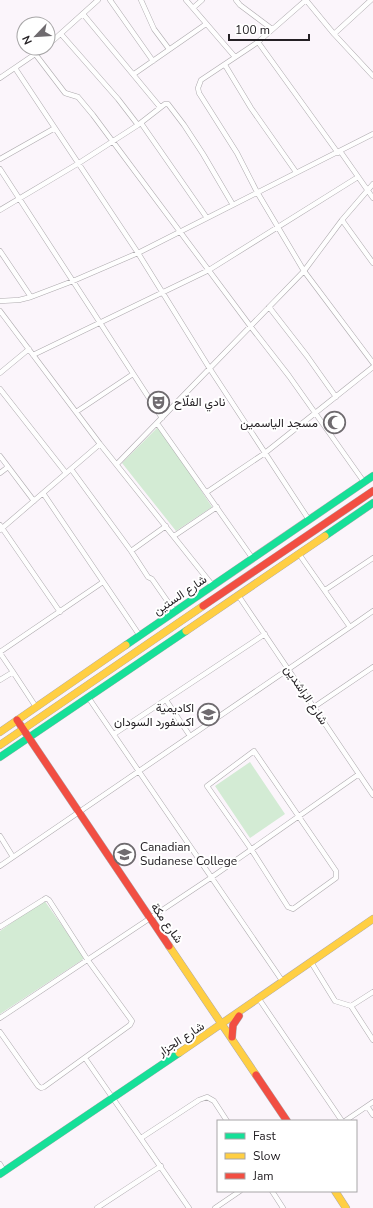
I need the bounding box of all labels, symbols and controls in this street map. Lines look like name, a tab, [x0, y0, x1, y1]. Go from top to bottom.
north arrow	[16, 16, 56, 56]
scale bar	[229, 16, 309, 42]
text: 100 m	[235, 22, 270, 38]
text: N	[19, 33, 36, 47]
theatre icon: نادي الفلّاح	[146, 389, 172, 415]
place label: نادي الفلّاح	[174, 394, 225, 412]
mosque icon: مسجد الياسمين	[321, 410, 347, 436]
place label: مسجد الياسمين	[240, 415, 318, 431]
street label: شارع الستين	[150, 571, 210, 620]
street label: شارع الراشدين	[279, 662, 332, 729]
place label: اكاديمية اكسفورد السودان	[114, 700, 194, 730]
school or university icon: اكاديمية اكسفورد السودان	[196, 702, 222, 728]
place label: Canadian Sudanese College	[140, 839, 237, 869]
school or university icon: Canadian Sudanese College	[112, 841, 138, 867]
street label: شارع مكة	[146, 900, 187, 947]
street label: شارع الجزار	[154, 1018, 208, 1061]
legend	[217, 1120, 357, 1192]
text: Fast	[253, 1128, 276, 1144]
text: Slow	[253, 1148, 281, 1164]
text: Jam	[252, 1168, 274, 1184]

